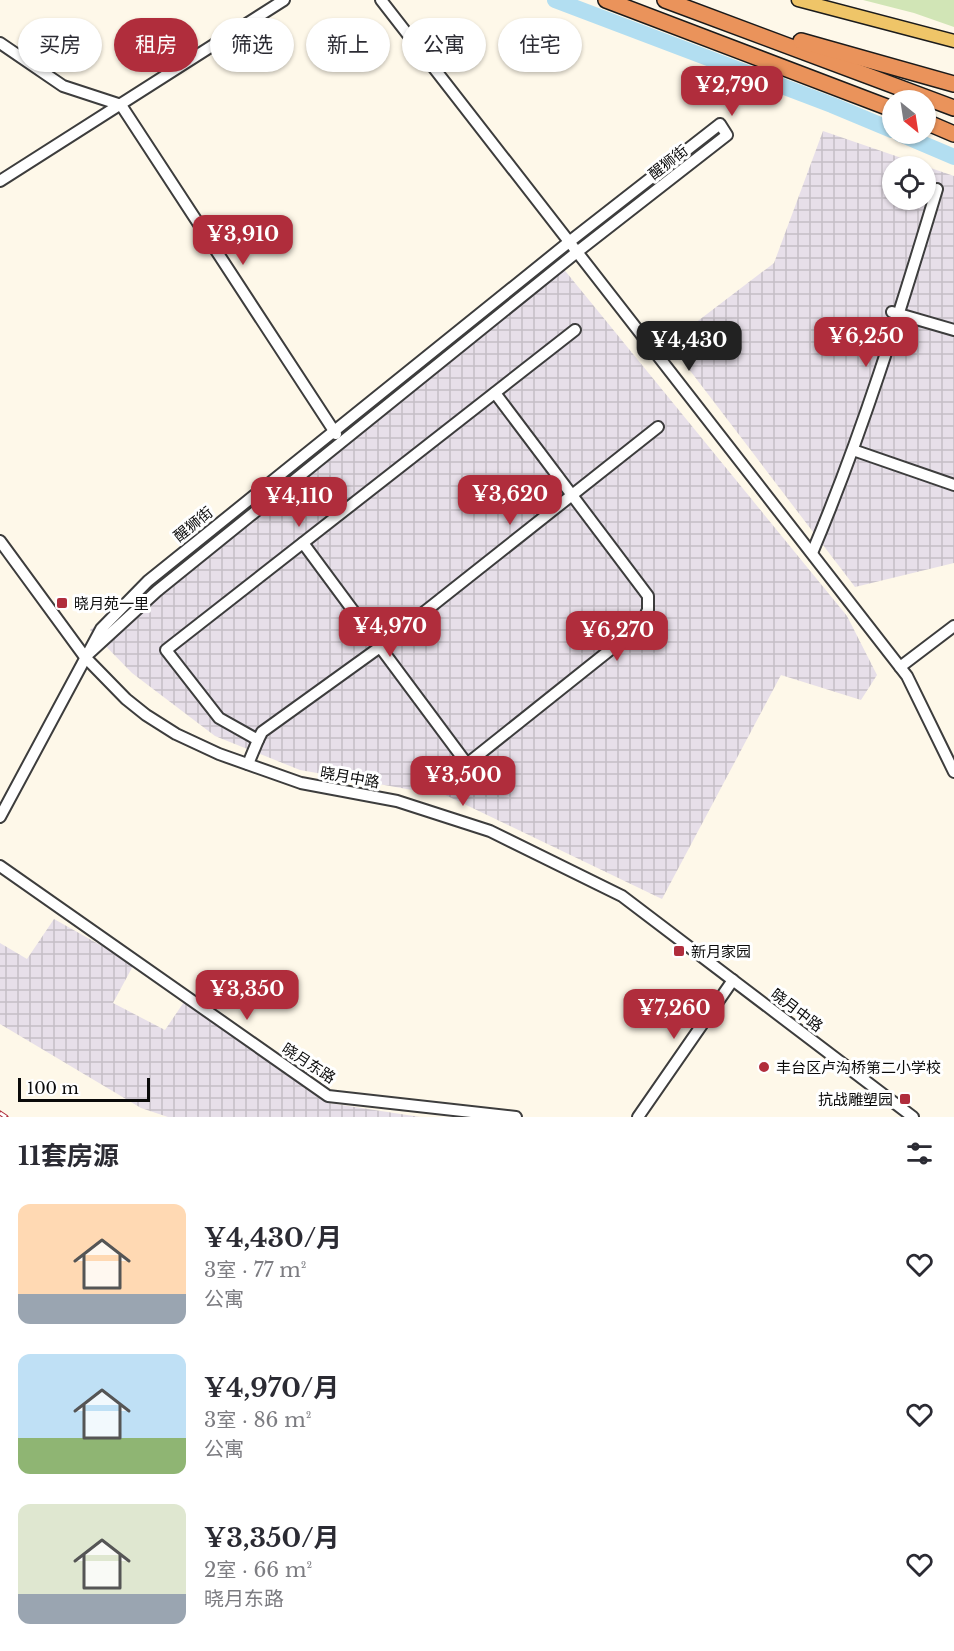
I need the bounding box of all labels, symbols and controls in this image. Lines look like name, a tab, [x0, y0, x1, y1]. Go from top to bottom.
chip: 买房	[18, 18, 102, 72]
chip: 租房	[114, 18, 198, 72]
chip: 筛选	[210, 18, 294, 72]
chip: 新上	[306, 18, 390, 72]
chip: 公寓	[402, 18, 486, 72]
chip: 住宅	[498, 18, 582, 72]
pin: ¥2,790	[683, 66, 781, 117]
text: ¥2,790	[695, 73, 769, 97]
north arrow	[882, 90, 936, 144]
map controls	[882, 90, 936, 210]
street label: 醒狮街	[644, 141, 692, 183]
button: locate	[882, 156, 936, 210]
pin: ¥3,910	[194, 215, 292, 266]
text: ¥3,910	[207, 222, 279, 246]
pin: ¥6,250	[817, 317, 915, 368]
pin: ¥4,430	[640, 321, 738, 372]
text: ¥6,250	[828, 324, 904, 348]
text: ¥4,430	[651, 328, 727, 352]
pin: ¥3,620	[461, 475, 559, 526]
pin: ¥4,110	[250, 477, 348, 528]
text: ¥3,620	[472, 482, 548, 506]
text: ¥4,110	[265, 484, 333, 508]
street label: 醒狮街	[170, 502, 216, 546]
place label: 晓月苑一里	[74, 594, 149, 613]
marker: 晓月苑一里	[55, 596, 69, 610]
pin: ¥4,970	[341, 607, 439, 658]
pin: ¥6,270	[568, 611, 666, 662]
text: ¥4,970	[353, 614, 427, 638]
text: ¥6,270	[580, 618, 654, 642]
pin: ¥3,500	[414, 756, 512, 807]
street label: 晓月中路	[319, 762, 381, 792]
text: ¥3,500	[424, 763, 502, 787]
place label: 新月家园	[691, 942, 751, 961]
marker: 新月家园	[672, 944, 686, 958]
pin: ¥3,350	[198, 970, 296, 1021]
text: ¥3,350	[210, 977, 284, 1001]
street label: 晓月中路	[767, 984, 827, 1036]
pin: ¥7,260	[625, 989, 723, 1040]
text: ¥7,260	[637, 996, 711, 1020]
street label: 晓月东路	[279, 1039, 339, 1087]
place label: 丰台区卢沟桥第二小学校	[776, 1058, 941, 1077]
marker: 丰台区卢沟桥第二小学校	[757, 1060, 771, 1074]
scale bar	[18, 1075, 150, 1102]
text: 100 m	[27, 1078, 79, 1098]
place label: 抗战雕塑园	[818, 1090, 893, 1109]
marker: 抗战雕塑园	[898, 1092, 912, 1106]
icon: filters	[903, 1137, 936, 1170]
text: 11套房源	[18, 1140, 119, 1172]
text: ¥4,430/月	[204, 1222, 342, 1254]
icon: home	[66, 1228, 138, 1300]
icon: heart	[903, 1248, 936, 1281]
text: 3室 · 77 m²	[204, 1258, 306, 1282]
text: 公寓	[204, 1287, 244, 1311]
text: ¥4,970/月	[204, 1372, 339, 1404]
icon: home	[66, 1378, 138, 1450]
icon: heart	[903, 1398, 936, 1431]
text: 3室 · 86 m²	[204, 1408, 311, 1432]
text: 公寓	[204, 1437, 244, 1461]
text: ¥3,350/月	[204, 1522, 340, 1554]
icon: home	[66, 1528, 138, 1600]
icon: heart	[903, 1548, 936, 1581]
text: 2室 · 66 m²	[204, 1558, 312, 1582]
text: 晓月东路	[204, 1587, 284, 1611]

